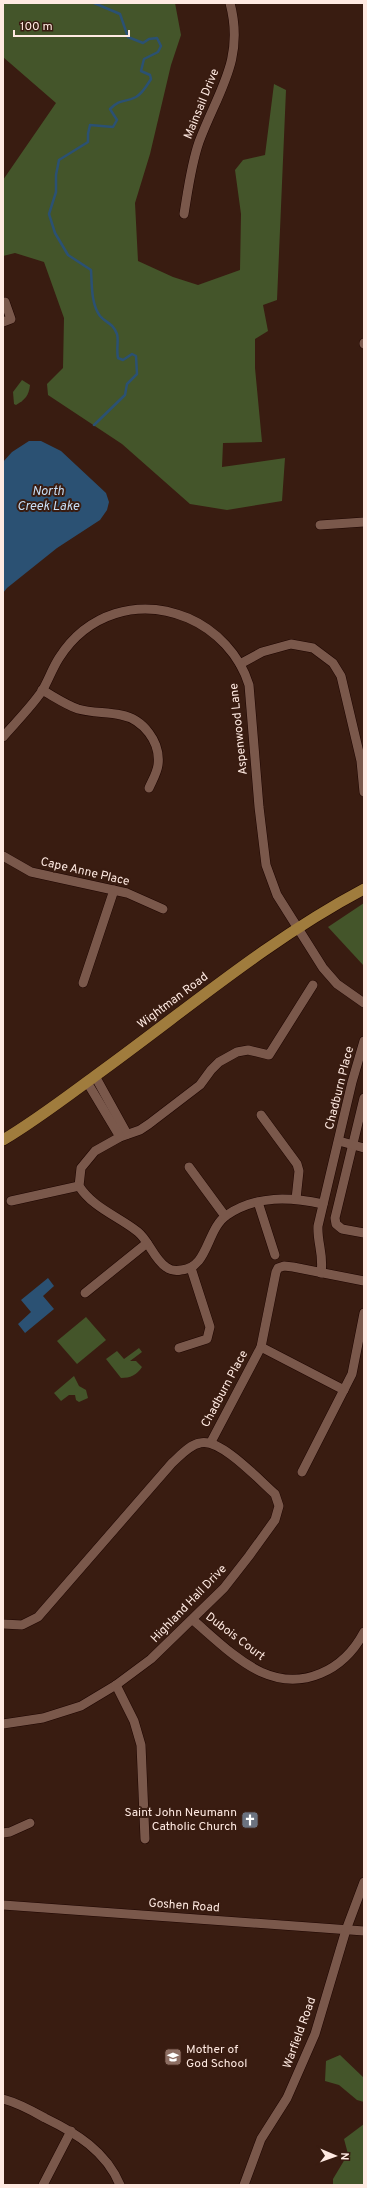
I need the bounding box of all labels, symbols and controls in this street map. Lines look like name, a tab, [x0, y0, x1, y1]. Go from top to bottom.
scale bar	[14, 12, 129, 38]
text: 100 m	[20, 19, 53, 35]
street label: Mainsail Drive	[181, 66, 223, 142]
water label: North Creek Lake	[17, 484, 79, 515]
street label: Aspenwood Lane	[226, 682, 252, 776]
street label: Cape Anne Place	[39, 854, 131, 890]
street label: Wightman Road	[134, 969, 212, 1033]
street label: Chadburn Place	[322, 1045, 358, 1131]
street label: Chadburn Place	[198, 1348, 252, 1430]
street label: Highland Hall Drive	[147, 1561, 231, 1647]
street label: Dubois Court	[202, 1609, 268, 1665]
place label: Saint John Neumann Catholic Church	[125, 1805, 237, 1835]
church icon: Saint John Neumann Catholic Church	[240, 1810, 260, 1830]
street label: Goshen Road	[148, 1896, 220, 1916]
street label: Warfield Road	[280, 1995, 320, 2071]
place label: Mother of God School	[186, 2042, 247, 2072]
school or university icon: Mother of God School	[163, 2047, 183, 2067]
north arrow	[315, 2136, 355, 2176]
text: N	[337, 2152, 351, 2161]

